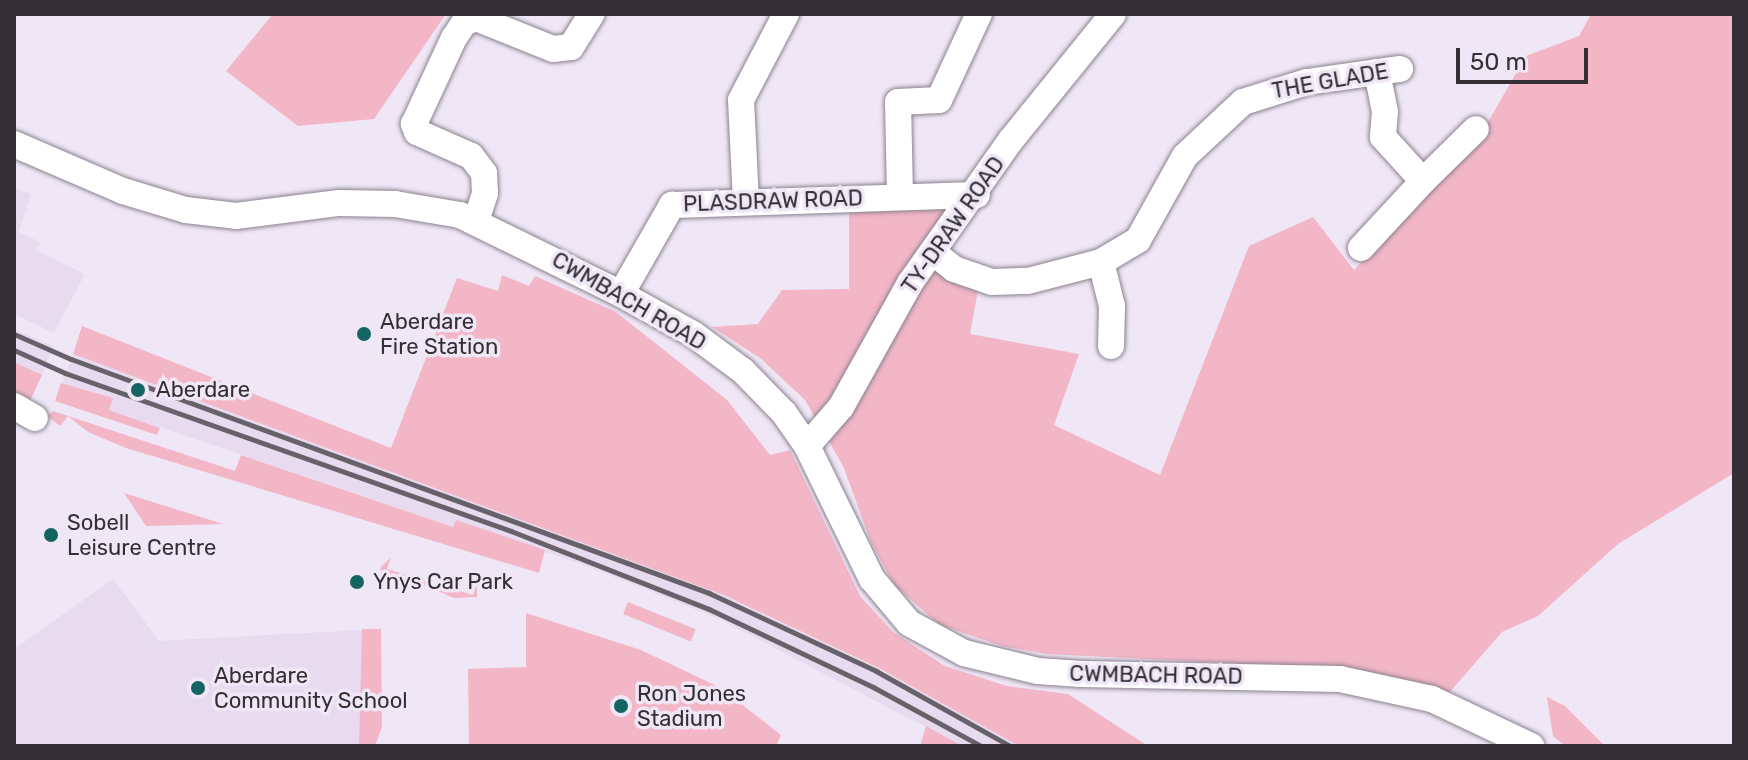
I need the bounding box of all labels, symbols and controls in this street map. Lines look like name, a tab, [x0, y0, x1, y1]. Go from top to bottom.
scale bar	[1460, 32, 1592, 82]
text: 50 m	[1470, 48, 1527, 76]
street label: THE GLADE	[1270, 58, 1390, 104]
street label: TY-DRAW ROAD	[896, 151, 1010, 299]
street label: PLASDRAW ROAD	[682, 185, 864, 217]
street label: CWMBACH ROAD	[547, 246, 711, 356]
place label: Aberdare Fire Station	[380, 308, 498, 360]
marker: Aberdare Fire Station	[355, 325, 373, 343]
place label: Aberdare	[156, 377, 250, 403]
marker: Aberdare	[127, 379, 149, 401]
place label: Sobell Leisure Centre	[67, 509, 216, 560]
marker: Sobell Leisure Centre	[42, 526, 60, 544]
place label: Ynys Car Park	[373, 569, 513, 595]
marker: Ynys Car Park	[348, 573, 366, 591]
street label: CWMBACH ROAD	[1069, 660, 1243, 690]
place label: Aberdare Community School	[214, 662, 408, 714]
marker: Aberdare Community School	[189, 679, 207, 697]
place label: Ron Jones Stadium	[637, 680, 746, 732]
marker: Ron Jones Stadium	[612, 697, 630, 715]

